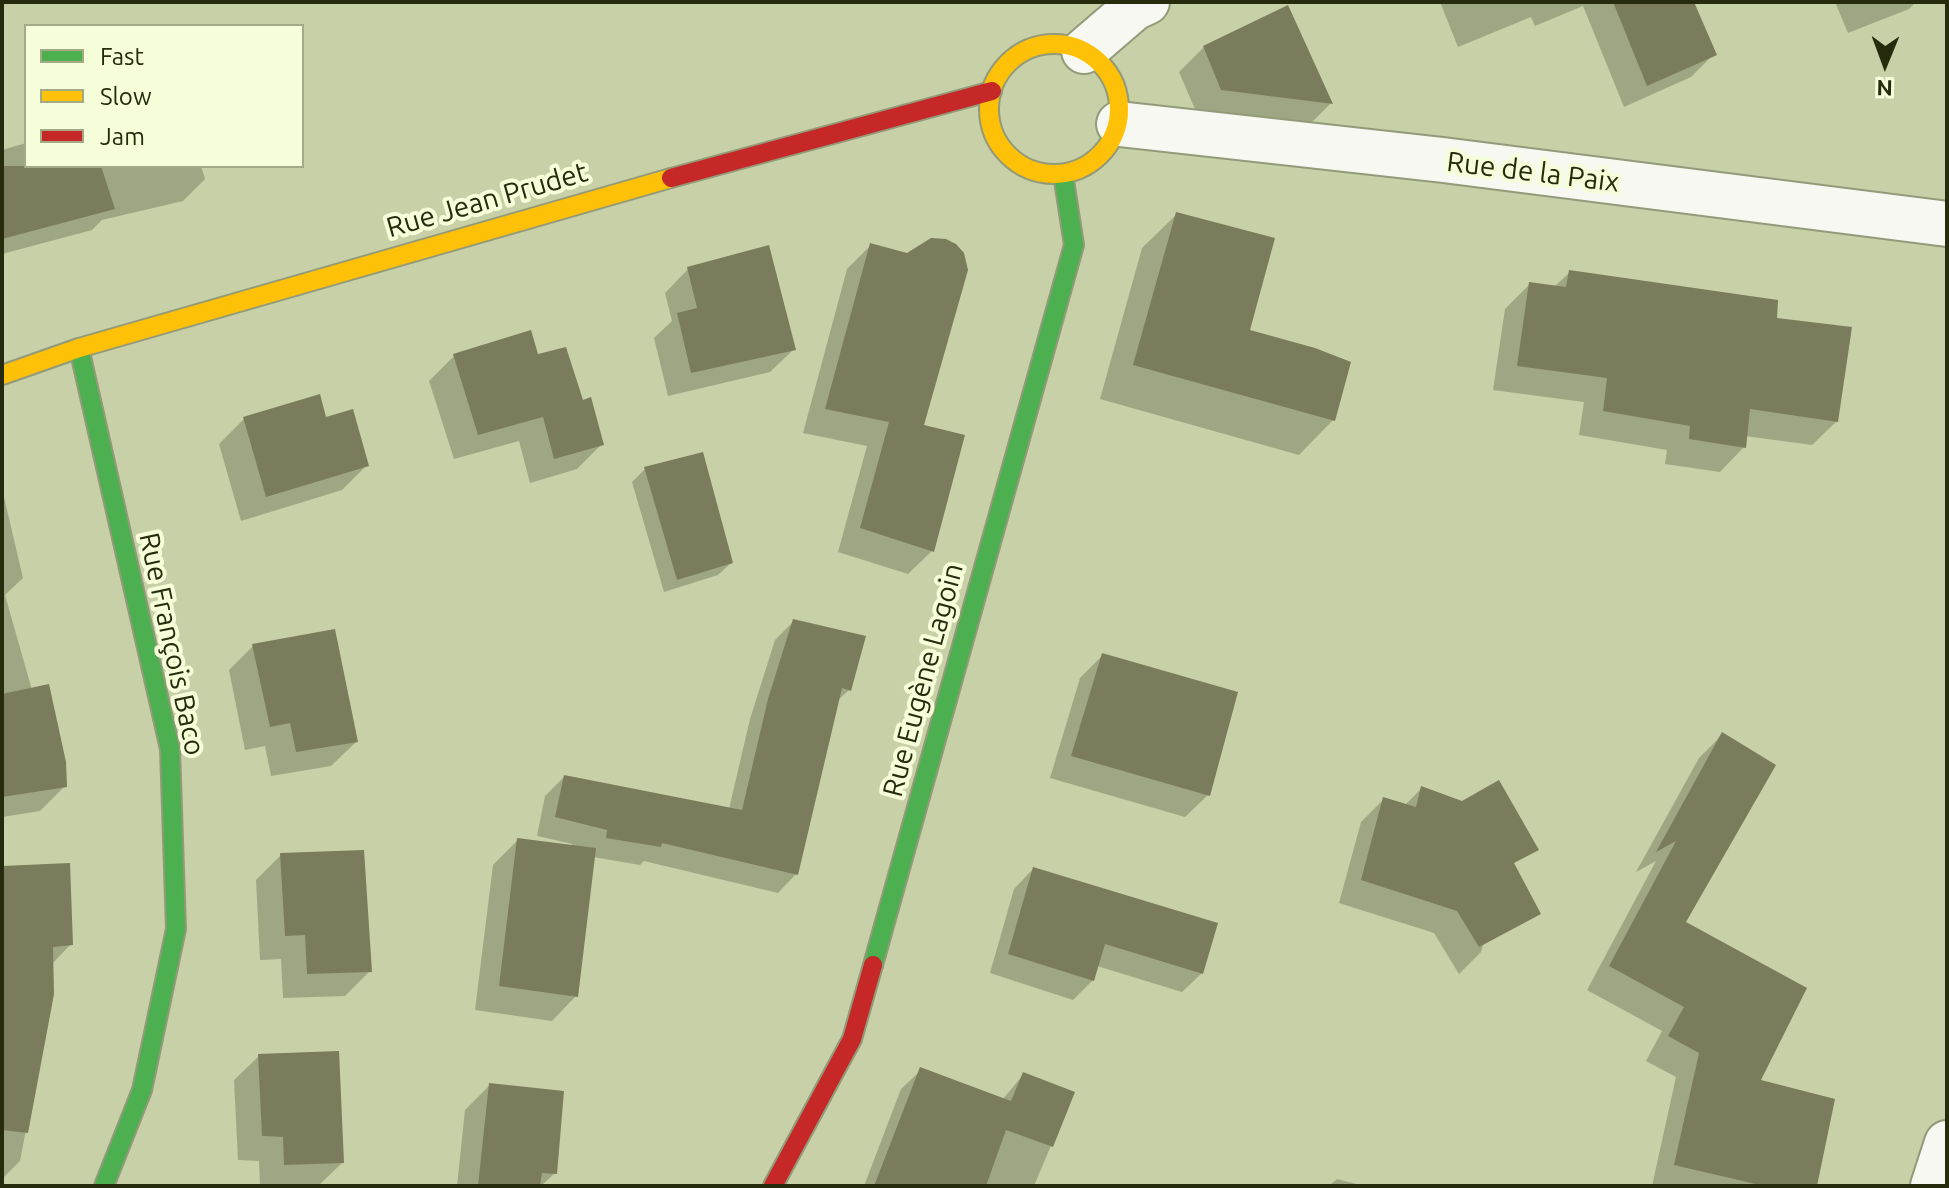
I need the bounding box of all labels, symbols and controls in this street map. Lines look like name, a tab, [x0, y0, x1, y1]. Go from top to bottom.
legend	[24, 24, 304, 168]
north arrow	[1845, 24, 1925, 104]
text: Fast	[100, 43, 144, 70]
text: N	[1876, 76, 1893, 101]
text: Slow	[100, 83, 152, 110]
text: Jam	[100, 123, 145, 150]
street label: Rue de la Paix	[1445, 145, 1621, 199]
street label: Rue Jean Prudet	[383, 155, 591, 245]
street label: Rue François Baco	[132, 530, 212, 758]
street label: Rue Eugène Lagoin	[876, 560, 970, 800]

